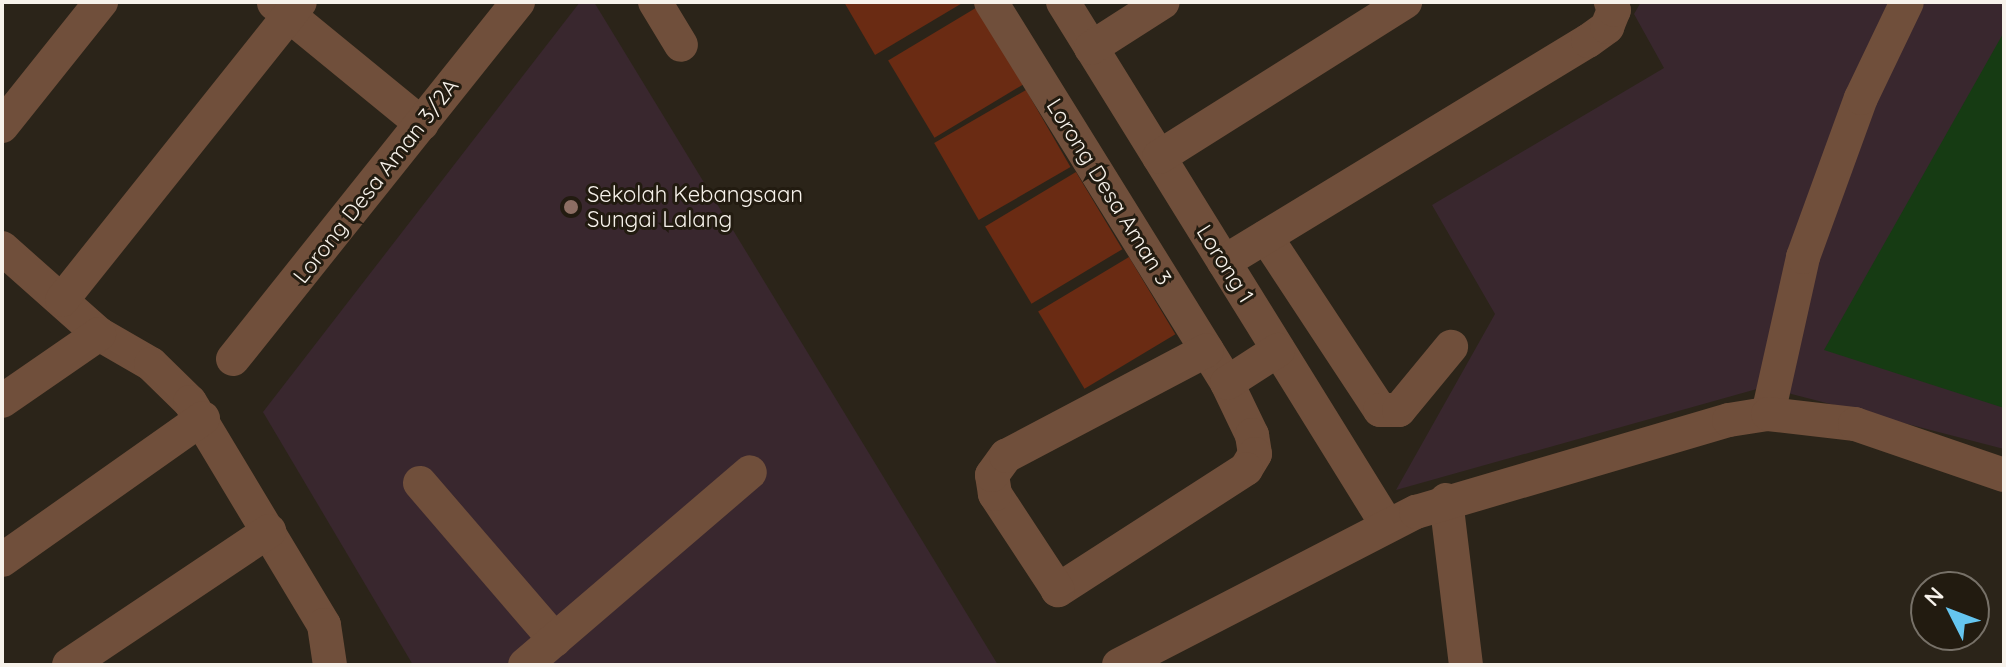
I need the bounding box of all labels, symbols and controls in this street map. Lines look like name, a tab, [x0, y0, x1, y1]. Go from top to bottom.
street label: Lorong Desa Aman 3/2A	[288, 73, 464, 289]
street label: Lorong Desa Aman 3	[1041, 94, 1177, 290]
place label: Sekolah Kebangsaan Sungai Lalang	[587, 181, 803, 232]
marker: Sekolah Kebangsaan Sungai Lalang	[562, 198, 580, 216]
street label: Lorong 1	[1191, 220, 1259, 308]
north arrow	[1910, 571, 1990, 651]
text: N	[1918, 581, 1949, 612]

